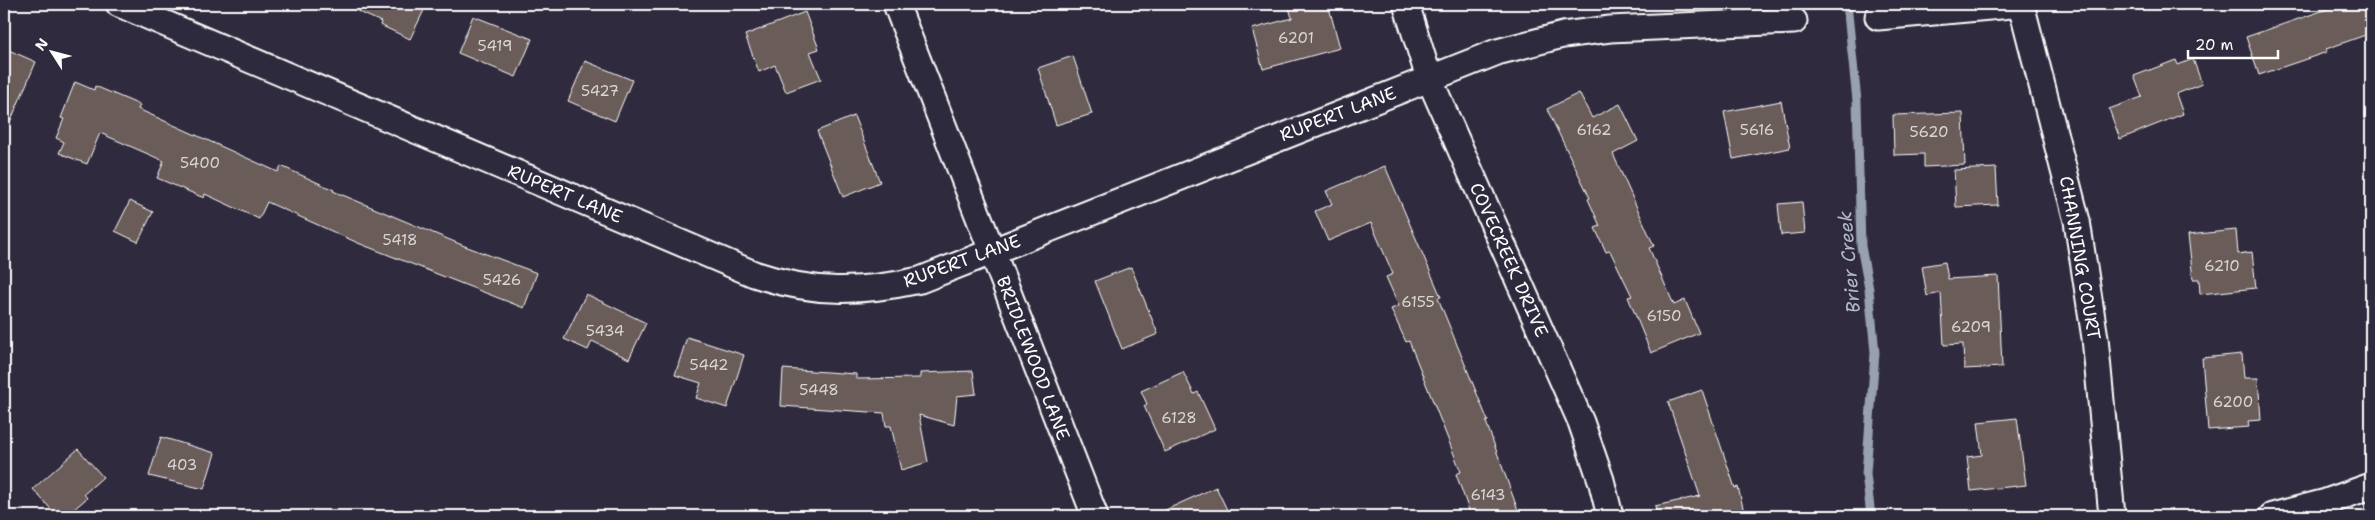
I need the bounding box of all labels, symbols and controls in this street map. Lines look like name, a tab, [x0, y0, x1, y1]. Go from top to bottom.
north arrow	[28, 28, 78, 78]
house number: 6201	[1278, 28, 1314, 48]
scale bar	[2188, 28, 2278, 60]
text: N	[31, 35, 52, 54]
text: 20 m	[2195, 35, 2234, 55]
house number: 5419	[478, 36, 512, 56]
house number: 5427	[581, 81, 619, 101]
street label: RUPERT LANE	[1276, 81, 1400, 147]
house number: 6162	[1576, 120, 1612, 140]
house number: 5616	[1740, 120, 1774, 140]
house number: 5620	[1909, 122, 1949, 142]
house number: 5400	[180, 153, 220, 173]
street label: RUPERT LANE	[504, 159, 626, 229]
street label: CHANNING COURT	[2054, 174, 2106, 342]
street label: COVECREEK DRIVE	[1464, 179, 1554, 341]
water label: Brier Creek	[1832, 210, 1866, 314]
street label: RUPERT LANE	[900, 229, 1024, 293]
house number: 5418	[382, 230, 418, 250]
house number: 6210	[2204, 256, 2240, 276]
house number: 5426	[483, 270, 521, 290]
street label: BRIDLEWOOD LANE	[991, 272, 1075, 444]
house number: 6155	[1401, 292, 1435, 312]
house number: 6150	[1647, 306, 1681, 326]
house number: 6209	[1951, 317, 1991, 337]
house number: 5434	[586, 321, 624, 341]
house number: 5442	[690, 355, 728, 375]
house number: 5448	[799, 380, 839, 400]
house number: 6200	[2213, 392, 2253, 412]
house number: 6128	[1161, 408, 1197, 428]
house number: 403	[167, 455, 197, 475]
house number: 6143	[1471, 485, 1505, 505]

